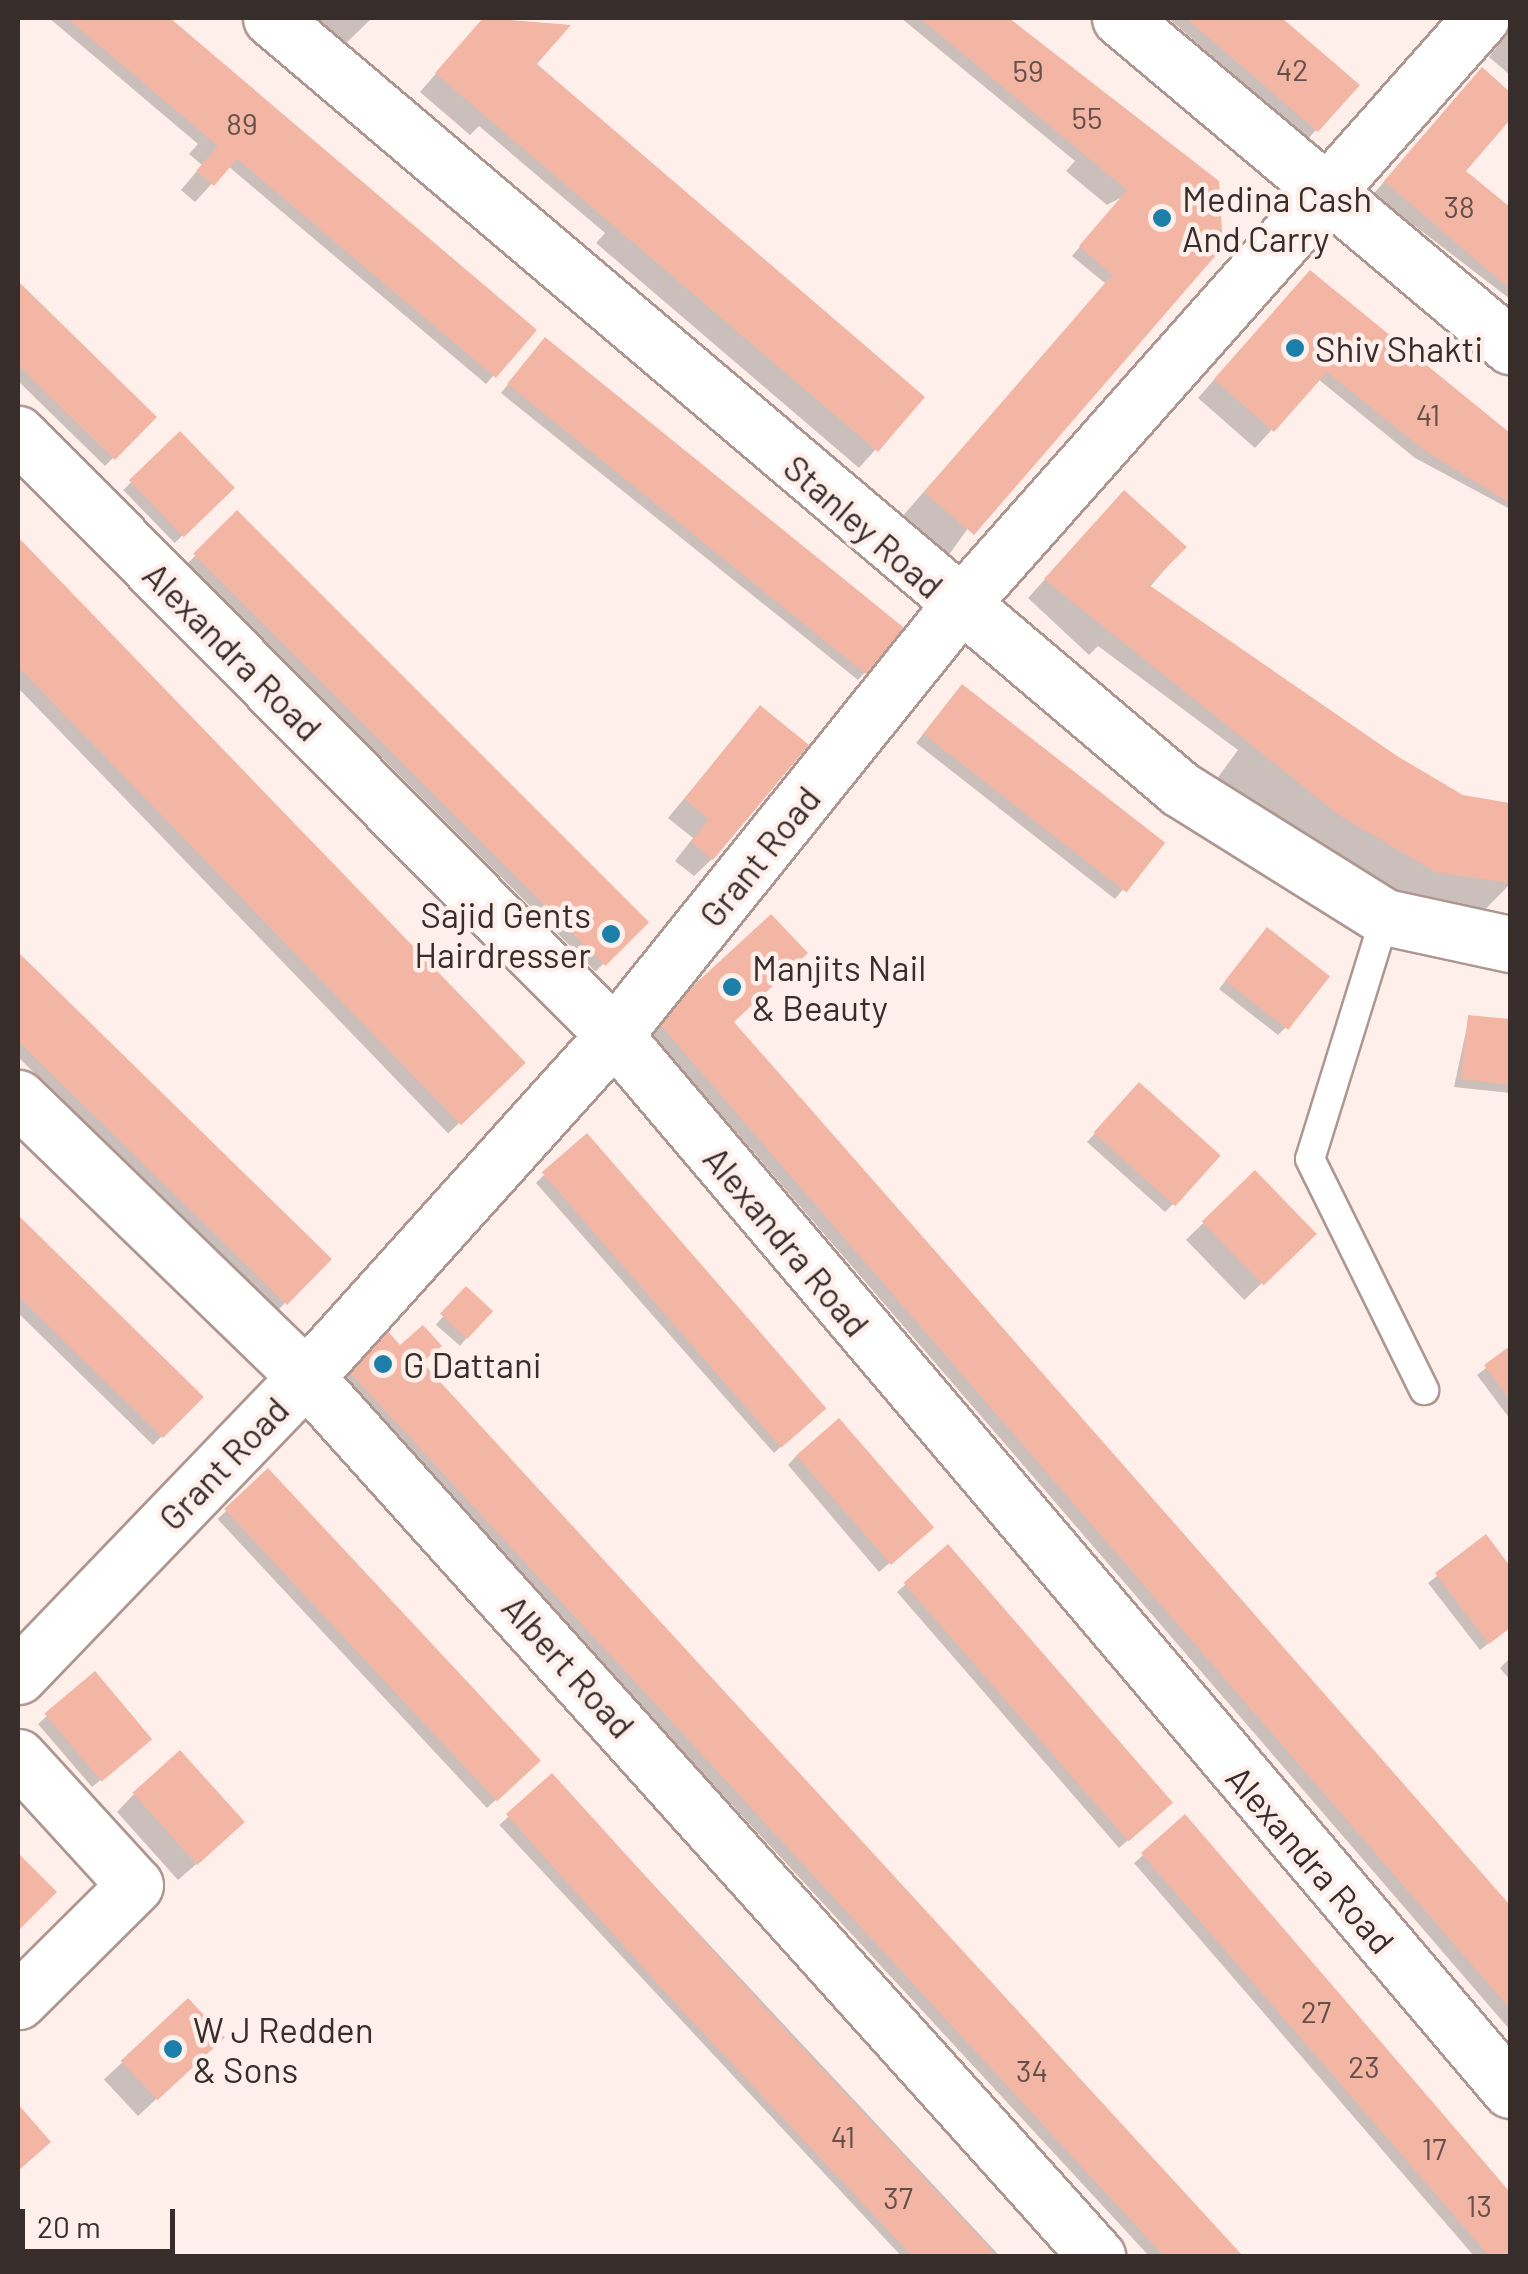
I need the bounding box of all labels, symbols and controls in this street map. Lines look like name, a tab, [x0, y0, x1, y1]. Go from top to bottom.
house number: 42	[1276, 51, 1308, 87]
house number: 59	[1012, 52, 1044, 88]
house number: 55	[1072, 99, 1102, 135]
house number: 89	[226, 105, 258, 141]
place label: Medina Cash And Carry	[1182, 177, 1372, 259]
house number: 38	[1443, 188, 1475, 224]
marker: Medina Cash And Carry	[1151, 207, 1173, 229]
place label: Shiv Shakti	[1315, 327, 1483, 369]
marker: Shiv Shakti	[1284, 337, 1306, 359]
house number: 41	[1416, 396, 1440, 432]
street label: Stanley Road	[776, 446, 952, 606]
street label: Alexandra Road	[135, 553, 331, 749]
street label: Grant Road	[690, 778, 828, 934]
place label: Sajid Gents Hairdresser	[414, 893, 591, 975]
marker: Sajid Gents Hairdresser	[600, 923, 622, 945]
place label: Manjits Nail & Beauty	[752, 946, 926, 1028]
marker: Manjits Nail & Beauty	[721, 976, 743, 998]
street label: Alexandra Road	[695, 1138, 879, 1344]
place label: G Dattani	[403, 1343, 542, 1385]
marker: G Dattani	[372, 1353, 394, 1375]
street label: Grant Road	[150, 1388, 296, 1538]
street label: Albert Road	[494, 1586, 644, 1746]
street label: Alexandra Road	[1218, 1757, 1404, 1961]
house number: 27	[1301, 1993, 1331, 2029]
place label: W J Redden & Sons	[193, 2008, 374, 2090]
marker: W J Redden & Sons	[162, 2038, 184, 2060]
house number: 23	[1348, 2048, 1380, 2084]
house number: 34	[1016, 2052, 1048, 2088]
house number: 41	[831, 2118, 855, 2154]
house number: 17	[1422, 2130, 1446, 2166]
house number: 37	[883, 2179, 913, 2215]
house number: 13	[1466, 2187, 1492, 2223]
scale bar	[25, 2189, 180, 2251]
text: 20 m	[37, 2208, 101, 2244]

